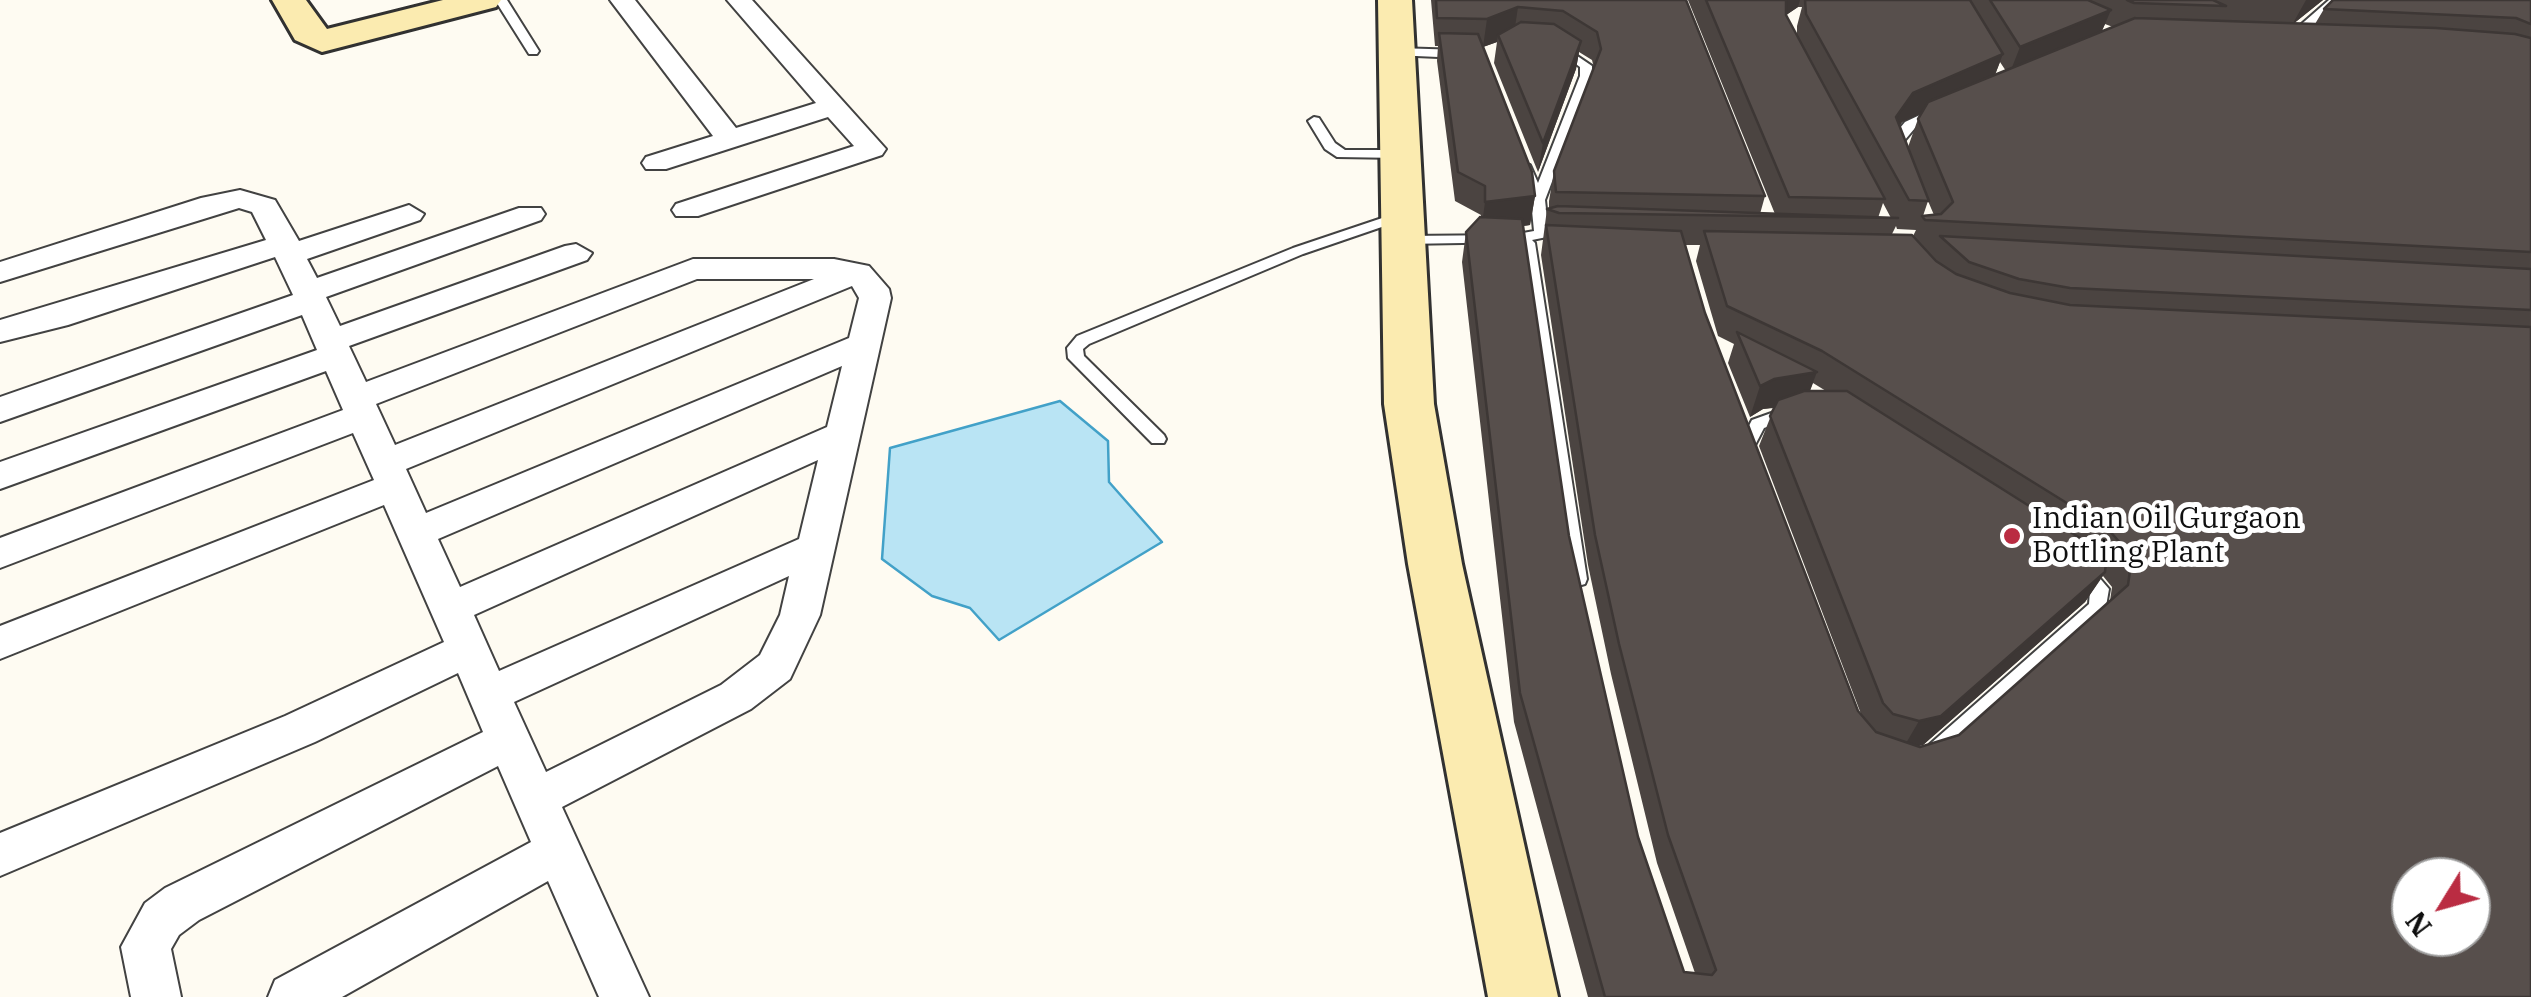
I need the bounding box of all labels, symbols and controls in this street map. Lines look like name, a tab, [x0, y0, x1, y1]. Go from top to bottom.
place label: Indian Oil Gurgaon Bottling Plant	[2032, 501, 2301, 572]
marker: Indian Oil Gurgaon Bottling Plant	[2001, 525, 2023, 547]
north arrow	[2391, 857, 2491, 957]
text: N	[2397, 904, 2440, 944]

